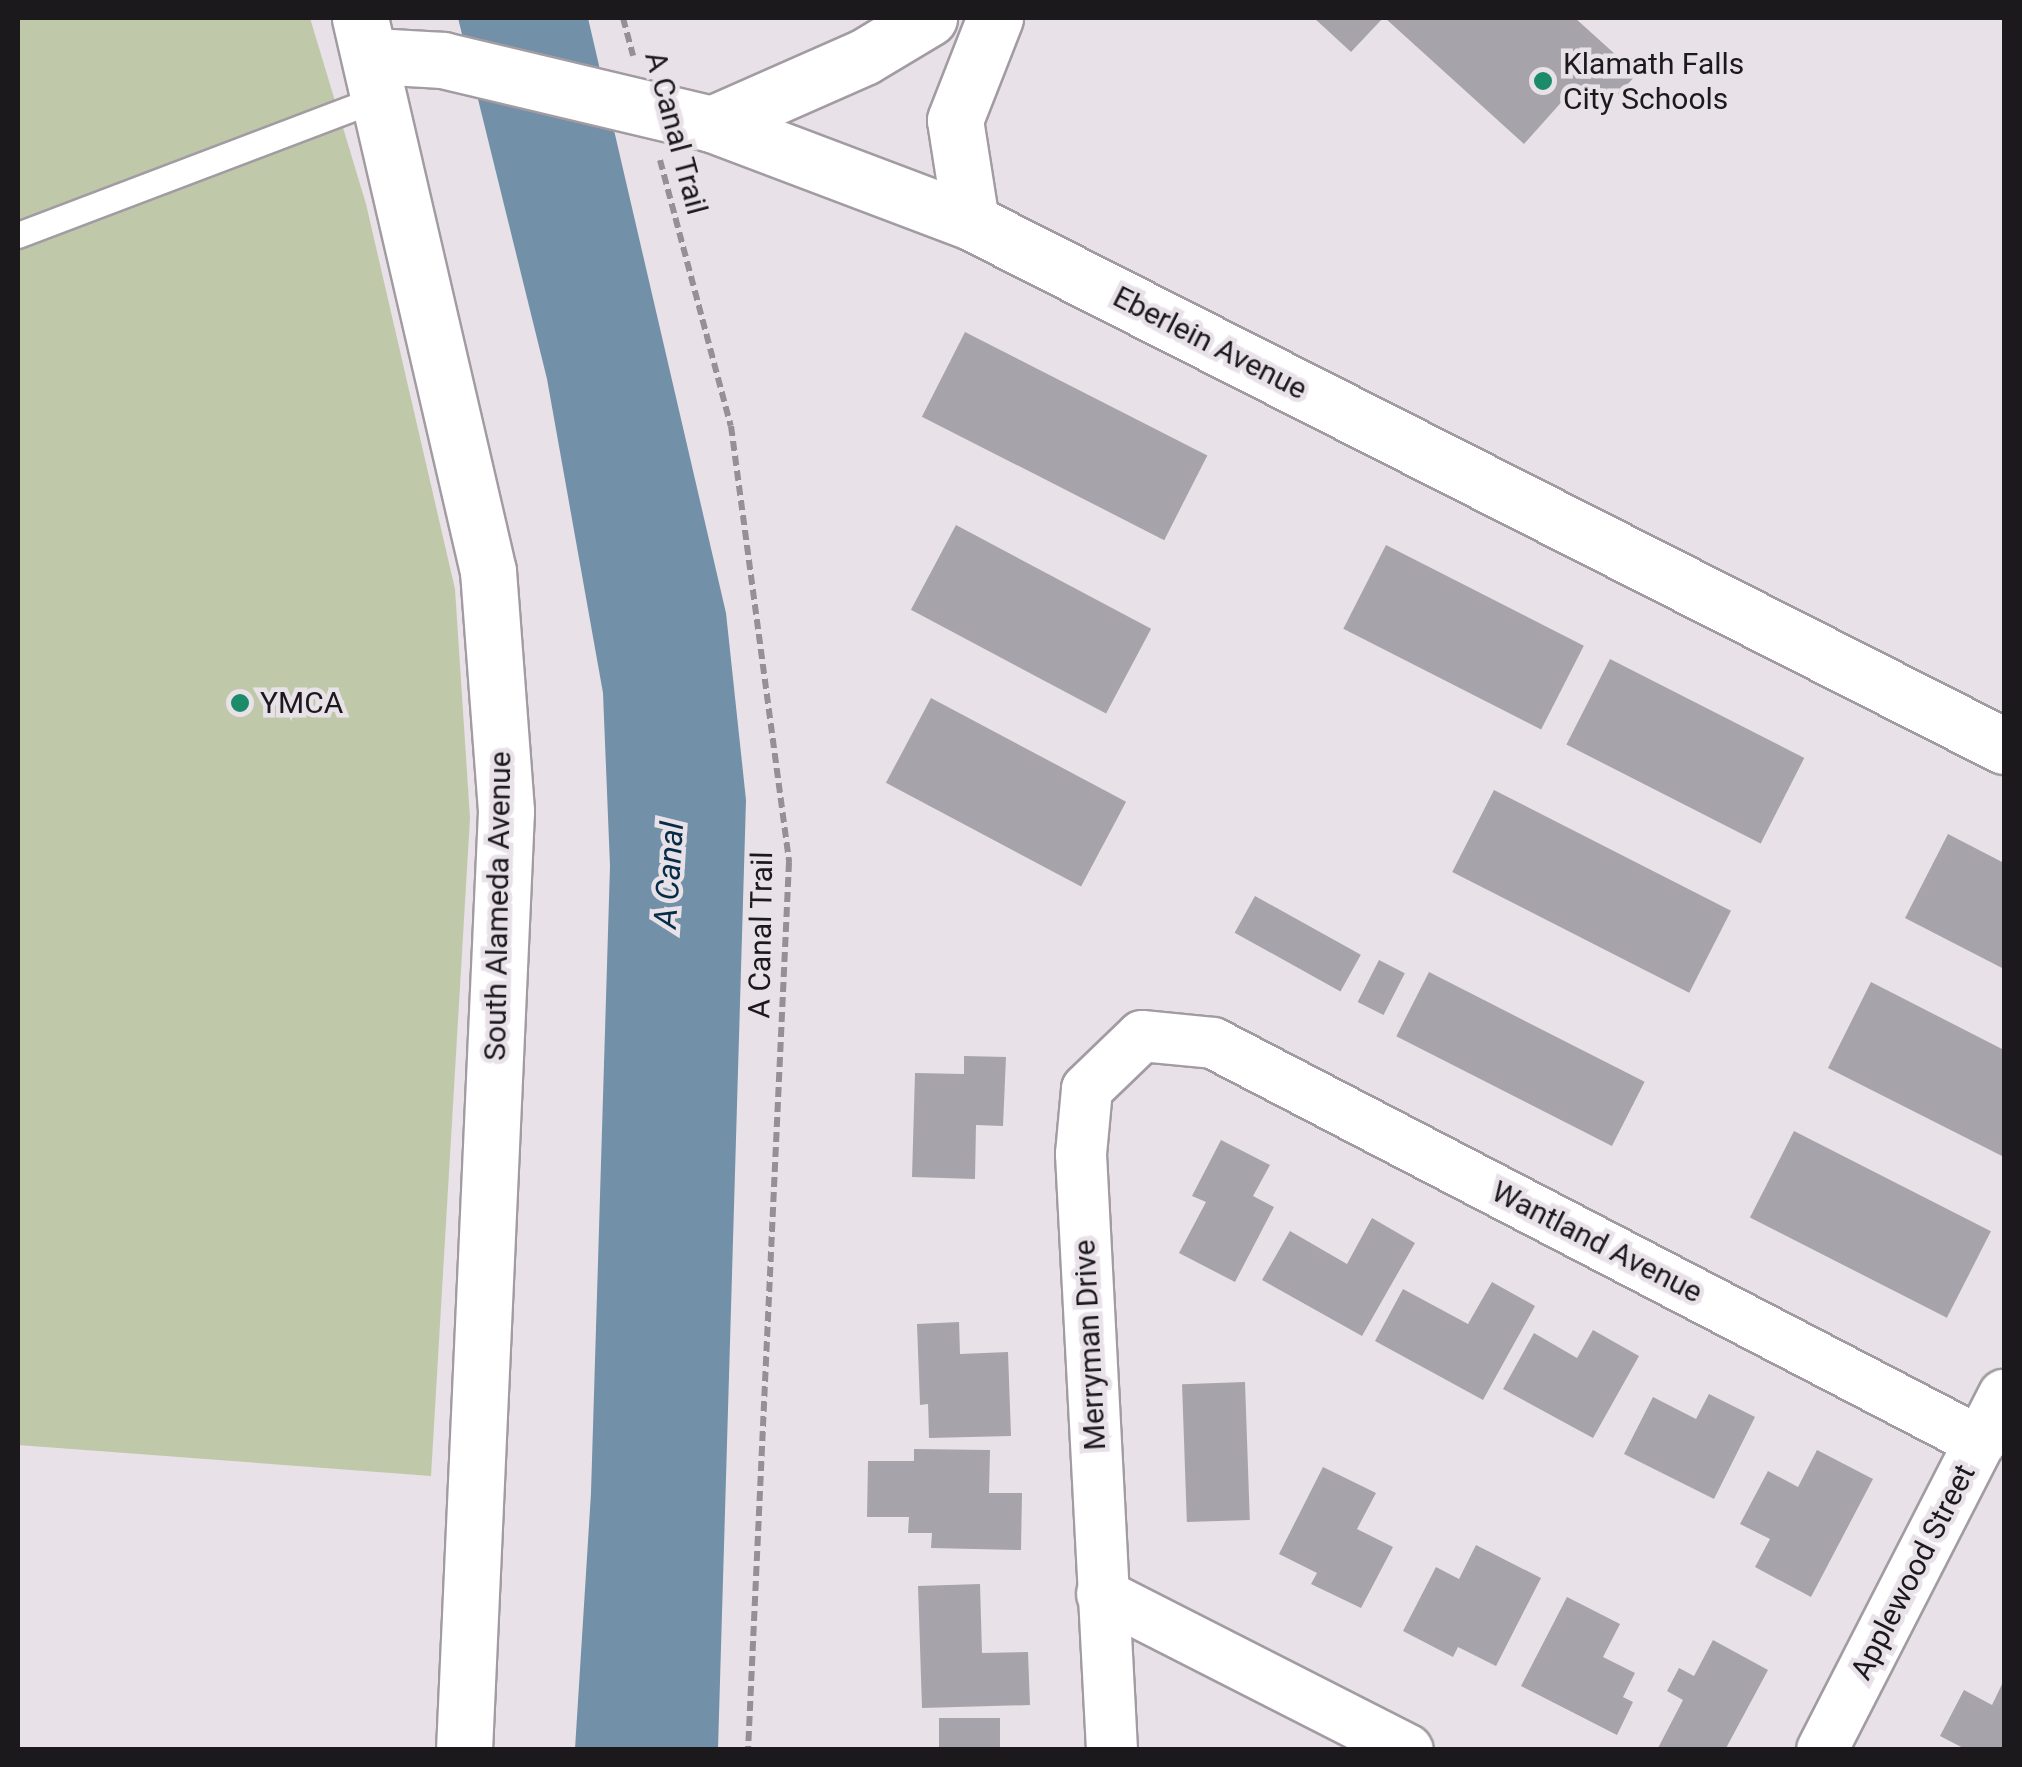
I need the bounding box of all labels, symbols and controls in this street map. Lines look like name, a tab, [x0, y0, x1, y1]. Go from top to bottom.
place label: Klamath Falls City Schools	[1563, 46, 1744, 116]
street label: A Canal Trail	[637, 47, 715, 219]
marker: Klamath Falls City Schools	[1532, 70, 1554, 92]
street label: Eberlein Avenue	[1107, 279, 1313, 407]
place label: YMCA	[260, 685, 343, 721]
marker: YMCA	[229, 692, 251, 714]
street label: South Alameda Avenue	[477, 751, 519, 1061]
water label: A Canal	[646, 820, 692, 930]
street label: A Canal Trail	[742, 851, 780, 1019]
street label: Wantland Avenue	[1486, 1173, 1708, 1311]
street label: Merryman Drive	[1067, 1239, 1113, 1451]
street label: Applewood Street	[1843, 1458, 1983, 1686]

